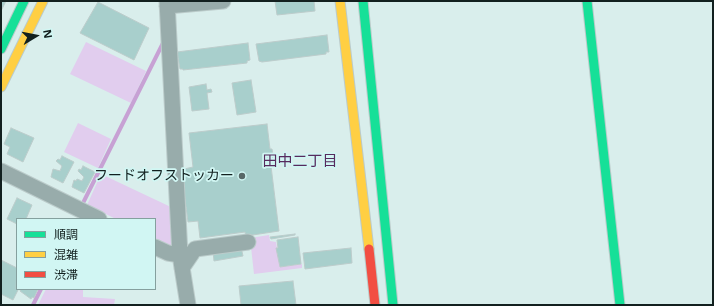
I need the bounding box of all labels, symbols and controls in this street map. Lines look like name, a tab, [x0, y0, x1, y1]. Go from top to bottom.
north arrow	[16, 16, 56, 56]
text: N	[40, 28, 56, 40]
district label: 田中二丁目	[263, 153, 337, 171]
place label: フードオフストッカー	[94, 168, 234, 184]
marker: フードオフストッカー	[237, 171, 247, 181]
legend	[16, 218, 156, 290]
text: 順調	[54, 226, 78, 243]
text: 混雑	[54, 246, 78, 263]
text: 渋滞	[54, 266, 78, 283]

